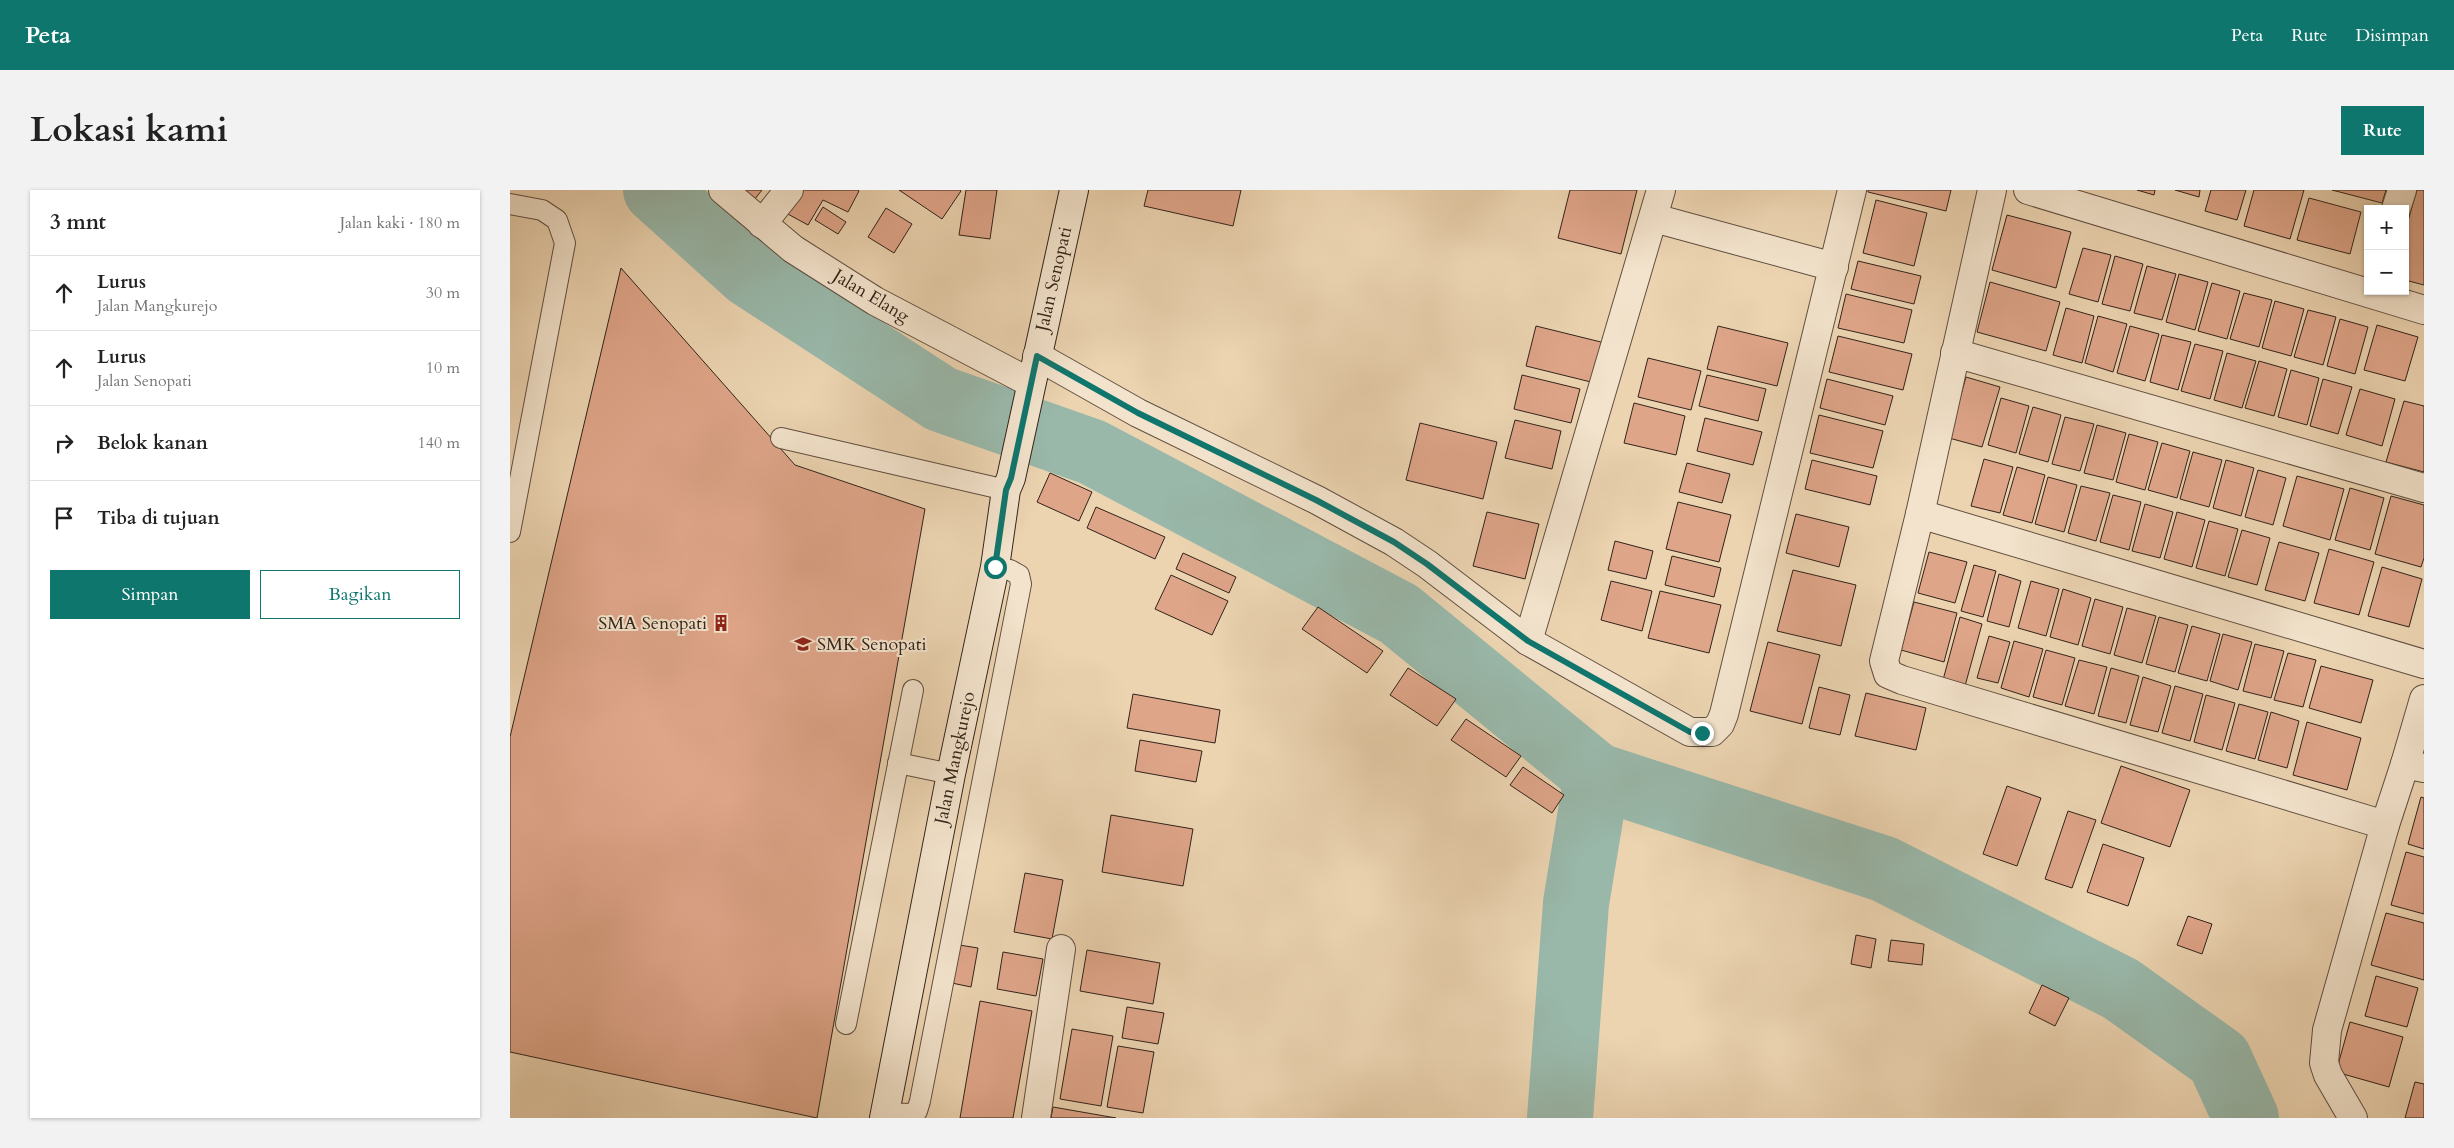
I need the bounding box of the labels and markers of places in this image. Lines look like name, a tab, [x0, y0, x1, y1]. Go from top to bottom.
place label: SMA Senopati	[598, 611, 707, 636]
building icon: SMA Senopati	[711, 613, 731, 633]
place label: SMK Senopati	[817, 632, 926, 657]
school or university icon: SMK Senopati	[793, 634, 813, 654]

